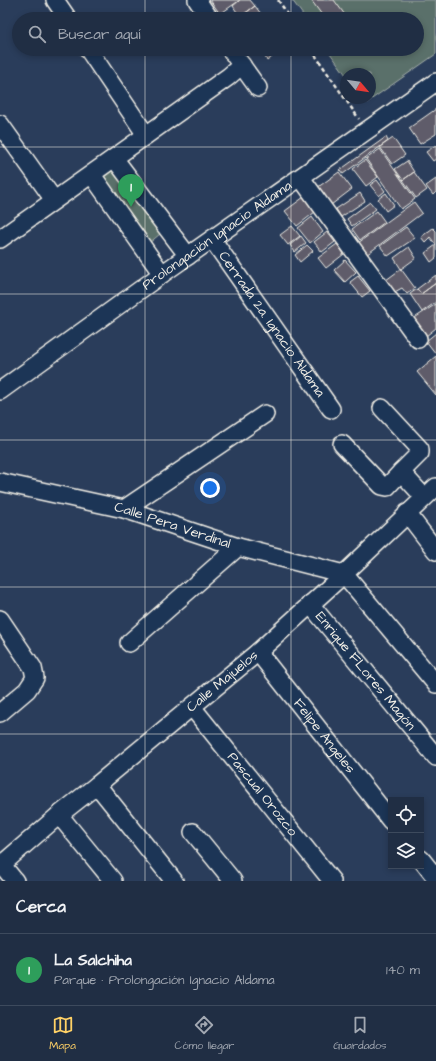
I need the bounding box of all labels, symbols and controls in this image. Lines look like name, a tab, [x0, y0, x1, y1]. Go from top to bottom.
search box	[12, 12, 424, 56]
icon: search	[26, 23, 48, 45]
text: Buscar aquí	[58, 24, 140, 45]
north arrow	[340, 68, 376, 104]
pin: 1	[118, 174, 144, 207]
street label: Prolongación Ignacio Aldama	[138, 176, 296, 295]
street label: Cerrada 2a. Ignacio Aldama	[214, 247, 330, 401]
your location	[200, 478, 220, 498]
street label: Calle Pera Verdinal	[113, 497, 233, 554]
street label: Enrique FLores Magón	[310, 607, 420, 735]
street label: Calle Majuelos	[182, 646, 263, 717]
street label: Felipe Angeles	[288, 694, 360, 778]
street label: Pascual Orozco	[222, 748, 302, 841]
map controls	[388, 797, 424, 869]
button: locate	[388, 797, 424, 833]
button: layers	[388, 833, 424, 869]
text: Cerca	[16, 895, 66, 919]
text: La Salchiha	[54, 950, 132, 971]
text: 1	[28, 961, 30, 979]
text: 140 m	[386, 961, 420, 979]
text: Parque · Prolongación Ignacio Aldama	[54, 971, 275, 989]
tab: Mapa	[49, 1014, 76, 1053]
tab: Cómo llegar	[175, 1014, 234, 1053]
tab: Guardados	[333, 1014, 387, 1053]

